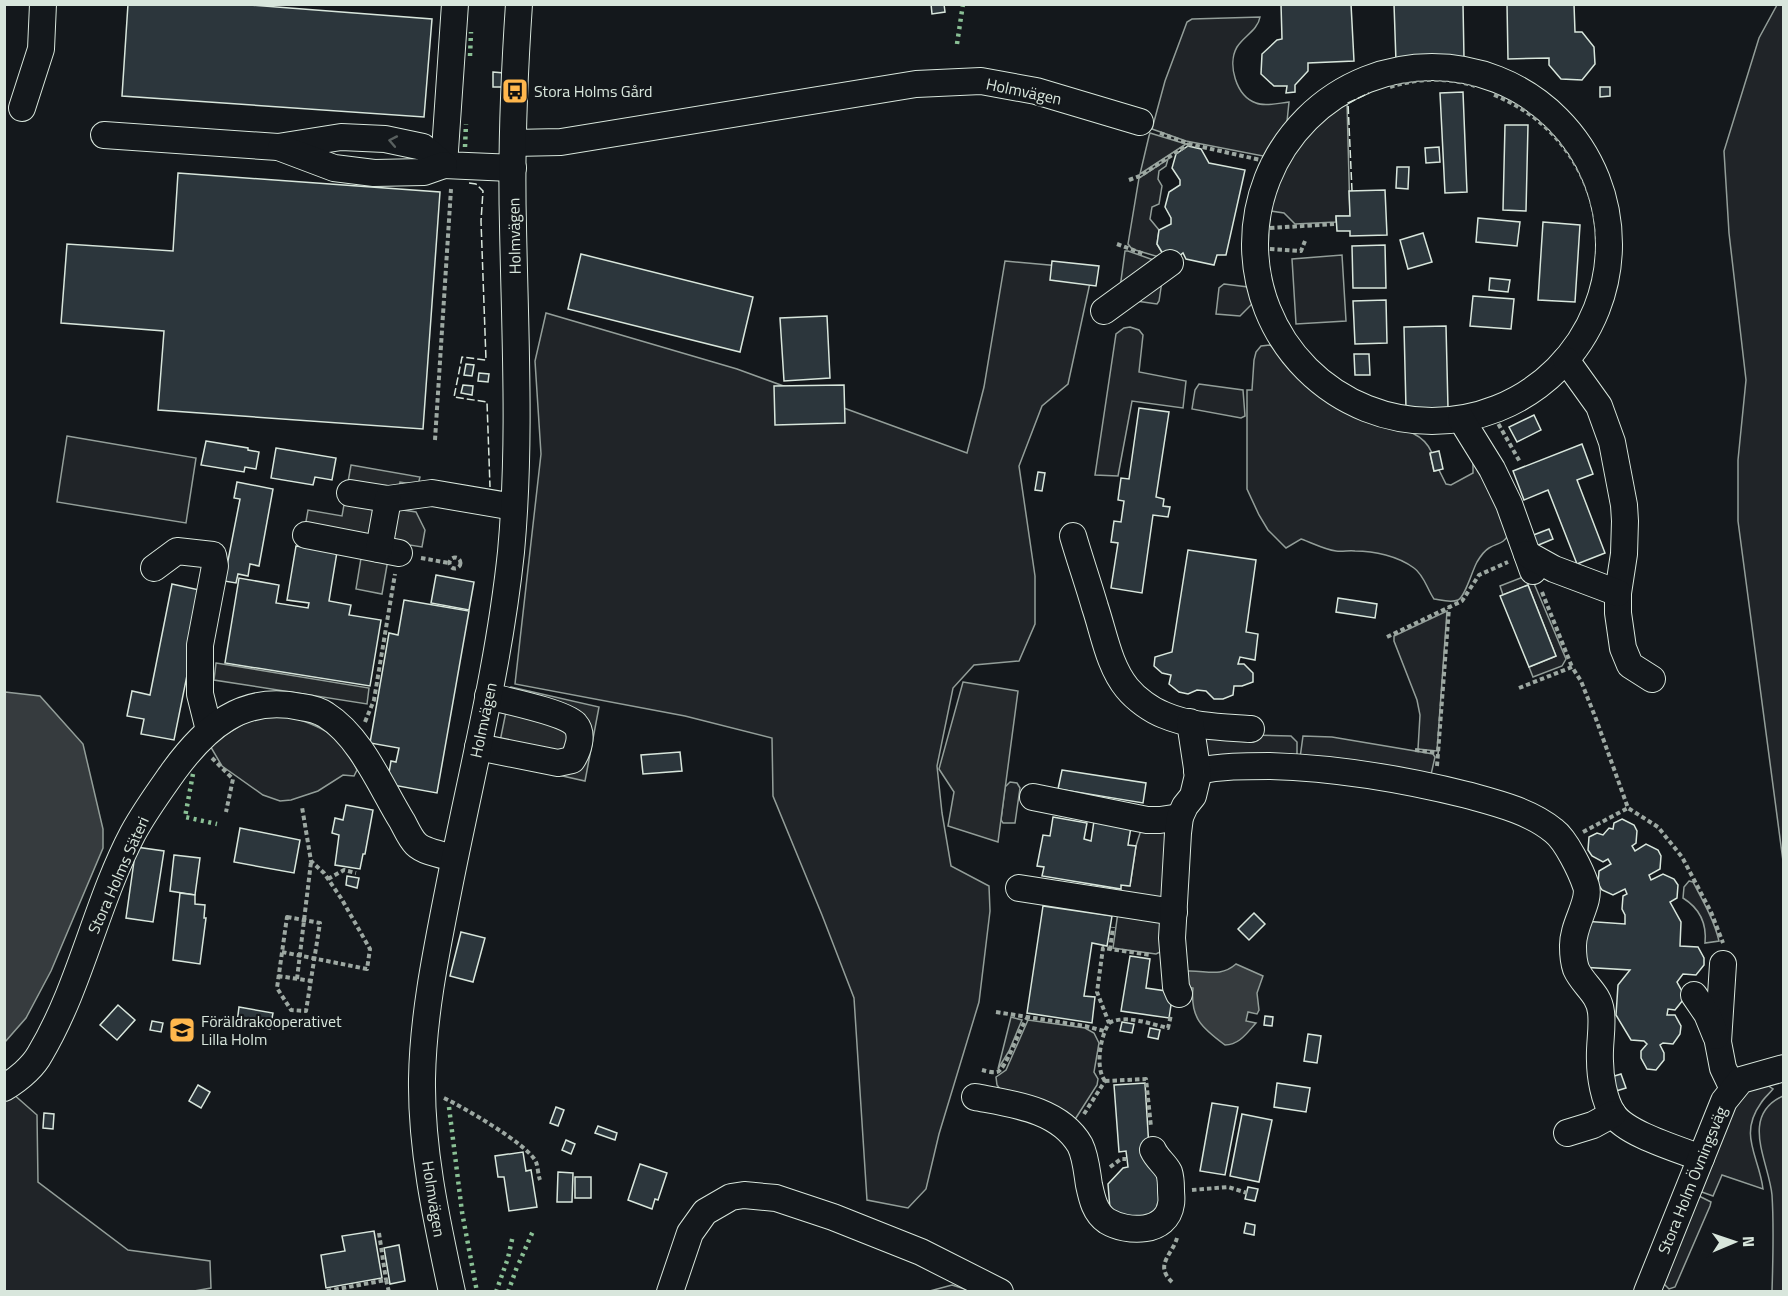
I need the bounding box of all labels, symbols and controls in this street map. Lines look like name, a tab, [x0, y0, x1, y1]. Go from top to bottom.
street label: Holmvägen	[984, 71, 1064, 111]
bus stop icon: Stora Holms Gård	[500, 76, 530, 106]
place label: Stora Holms Gård	[534, 79, 653, 103]
one-way arrow	[388, 135, 398, 148]
street label: Holmvägen	[501, 197, 527, 275]
street label: Holmvägen	[463, 680, 503, 760]
street label: Stora Holms Säteri	[81, 812, 155, 938]
place label: Föräldrakooperativet Lilla Holm	[201, 1009, 342, 1051]
school or university icon: Föräldrakooperativet Lilla Holm	[167, 1015, 197, 1045]
street label: Stora Holm Övningsväg	[1651, 1102, 1733, 1258]
street label: Holmvägen	[416, 1159, 452, 1239]
north arrow	[1704, 1212, 1764, 1272]
text: N	[1737, 1236, 1761, 1247]

